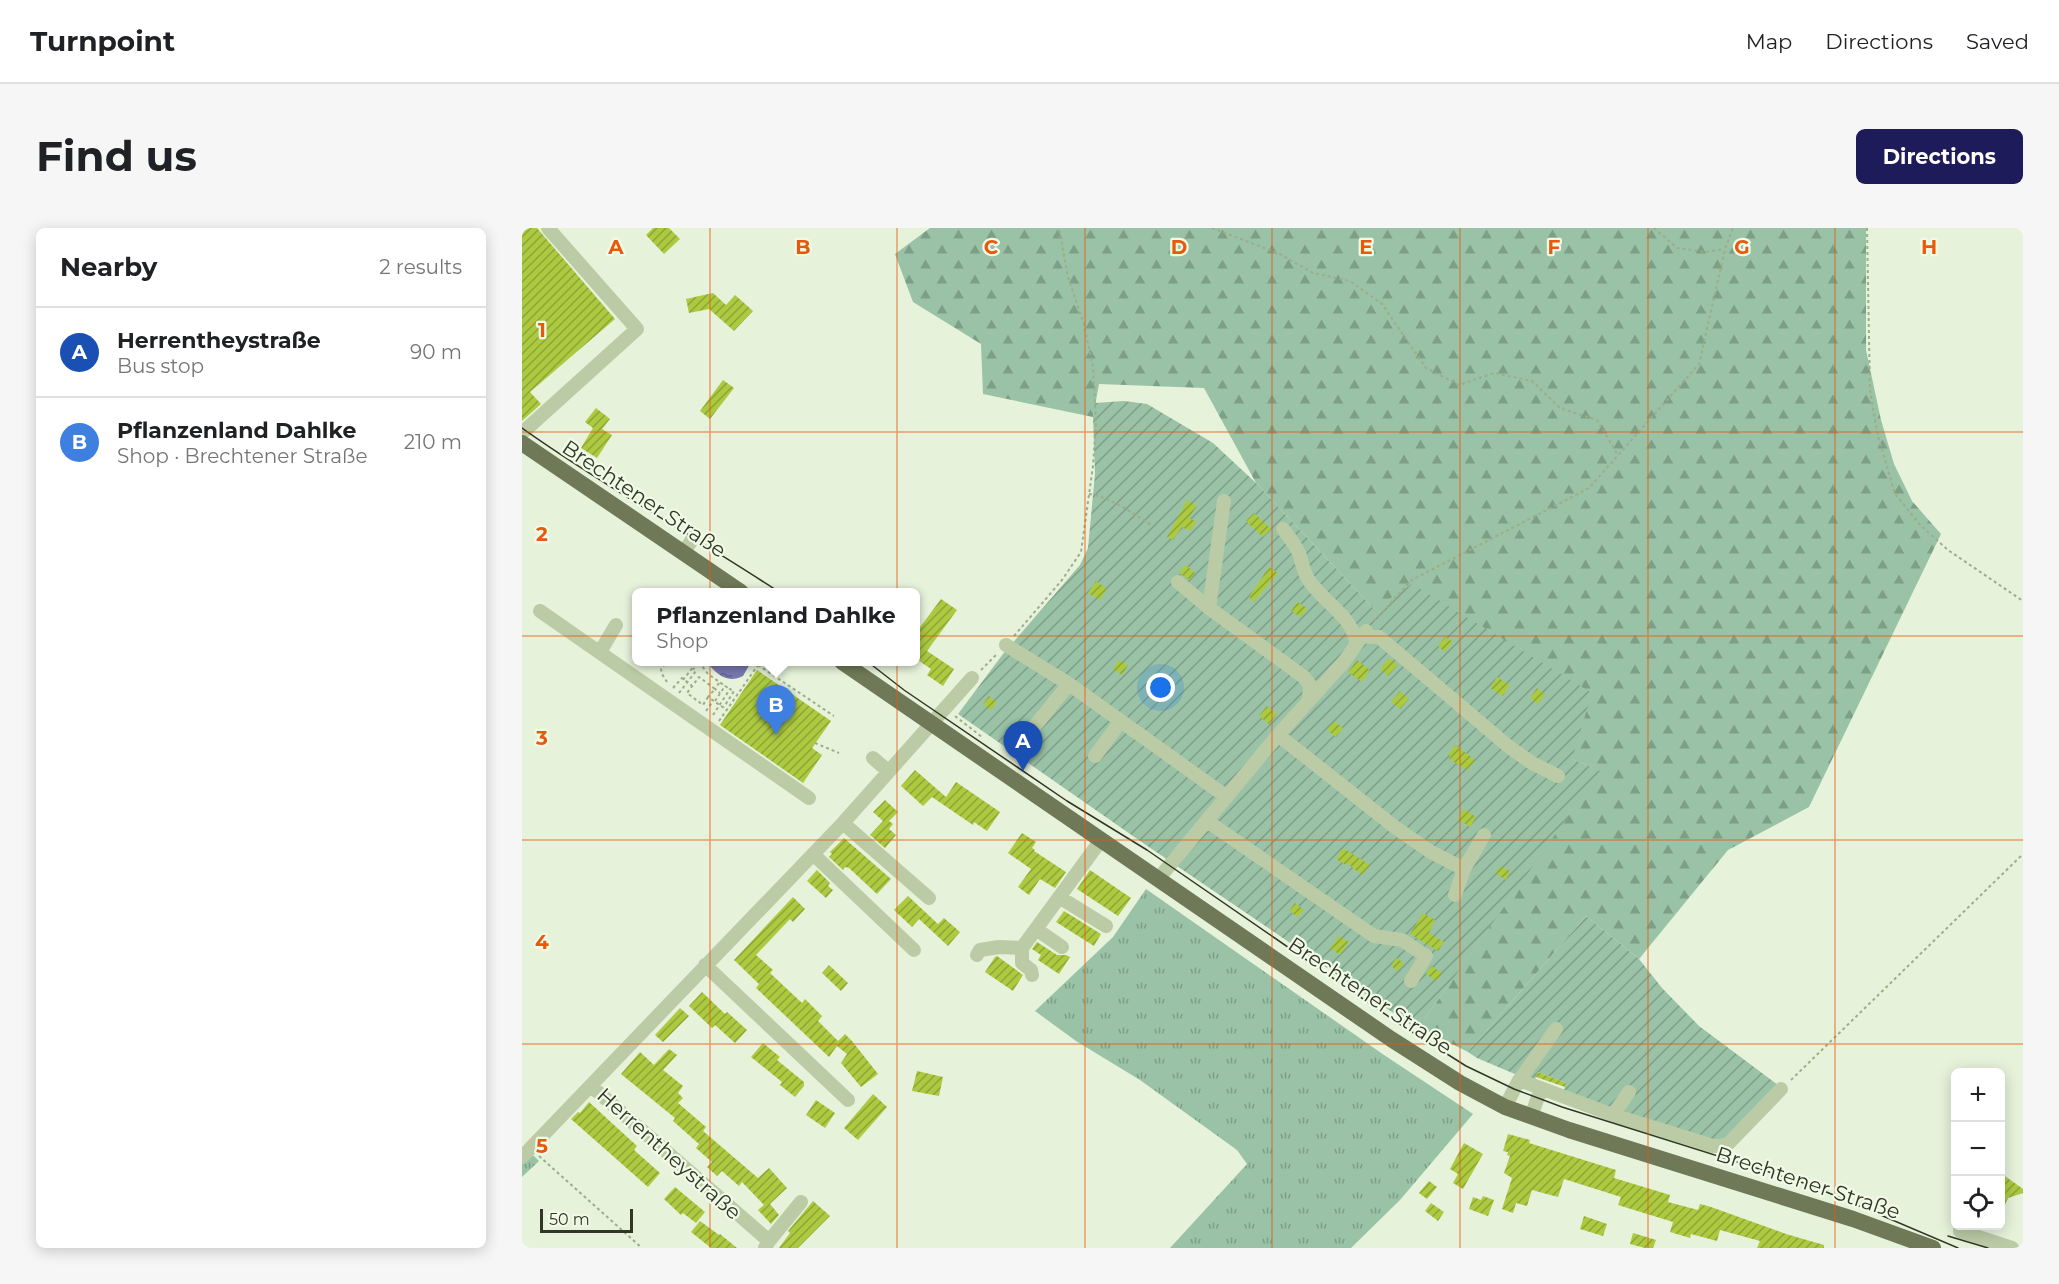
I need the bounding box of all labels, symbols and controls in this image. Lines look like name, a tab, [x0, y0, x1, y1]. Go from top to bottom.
text: Turnpoint	[30, 24, 175, 58]
text: Map	[1746, 29, 1792, 54]
text: Directions	[1825, 29, 1933, 54]
text: Saved	[1966, 29, 2029, 54]
button: Directions	[1856, 129, 2023, 184]
text: Find us	[36, 130, 197, 182]
text: A	[607, 235, 624, 259]
text: B	[795, 235, 811, 259]
text: C	[984, 235, 999, 259]
text: D	[1171, 235, 1187, 259]
text: E	[1359, 235, 1373, 259]
text: F	[1548, 235, 1561, 259]
text: G	[1734, 235, 1750, 259]
text: H	[1921, 235, 1937, 259]
text: Nearby	[60, 251, 157, 283]
text: 2 results	[379, 255, 462, 279]
text: 1	[538, 318, 546, 342]
text: Herrentheystraße	[117, 327, 321, 354]
text: A	[72, 340, 87, 364]
text: 90 m	[410, 340, 462, 364]
text: Bus stop	[117, 354, 204, 378]
text: Pflanzenland Dahlke	[117, 417, 356, 444]
text: B	[72, 430, 87, 454]
text: 210 m	[404, 430, 462, 454]
street label: Brechtener Straße	[558, 434, 731, 563]
text: Shop · Brechtener Straße	[117, 444, 368, 468]
text: 2	[536, 522, 548, 546]
popup	[632, 588, 920, 666]
text: Pflanzenland Dahlke	[656, 602, 896, 629]
text: Shop	[656, 629, 708, 653]
your location	[1146, 673, 1175, 702]
pin: B	[756, 686, 796, 735]
pin: A	[1004, 722, 1042, 771]
text: 3	[535, 726, 548, 750]
text: 4	[535, 930, 549, 954]
street label: Brechtener Straße	[1284, 931, 1457, 1060]
map controls	[1951, 1068, 2005, 1230]
button: +	[1951, 1068, 2005, 1122]
street label: Herrentheystraße	[592, 1082, 746, 1225]
button: −	[1951, 1122, 2005, 1176]
text: 5	[536, 1134, 548, 1158]
street label: Brechtener Straße	[1713, 1141, 1903, 1224]
button: locate	[1951, 1176, 2005, 1230]
scale bar	[540, 1206, 633, 1234]
text: 50 m	[549, 1210, 590, 1229]

